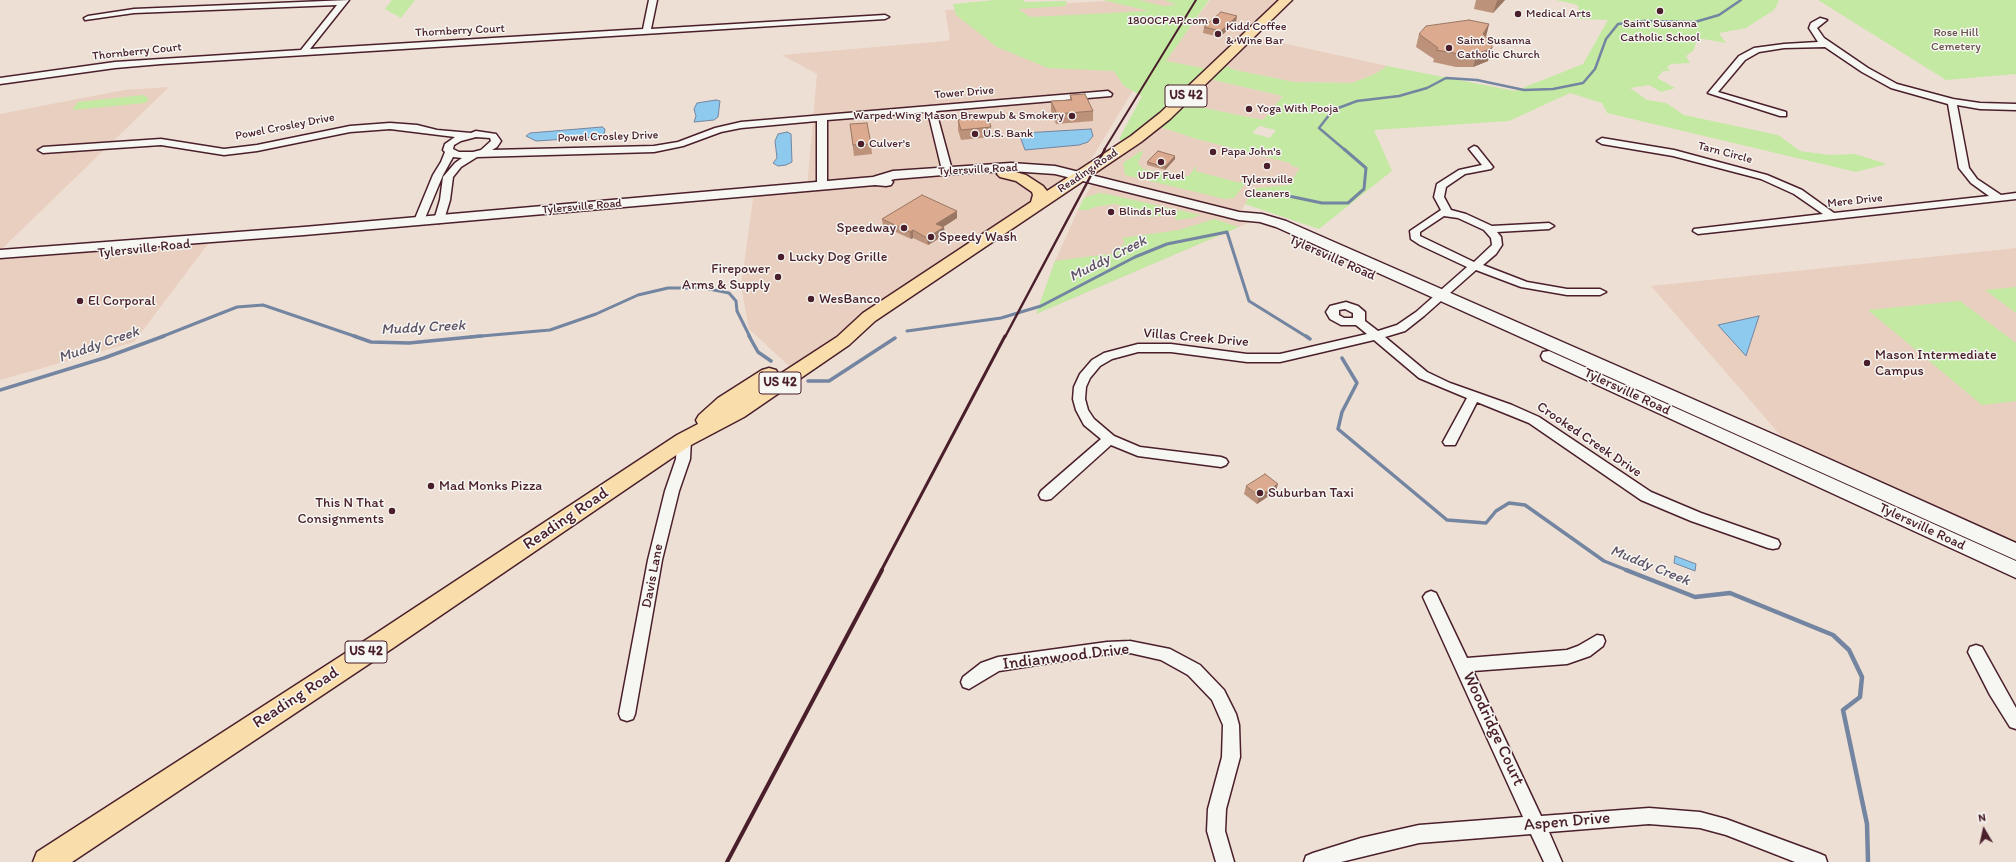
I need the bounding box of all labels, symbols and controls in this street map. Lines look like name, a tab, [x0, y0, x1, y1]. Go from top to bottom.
marker: Saint Susanna Catholic School	[1655, 6, 1665, 16]
place label: Medical Arts	[1526, 7, 1591, 21]
marker: Medical Arts	[1513, 9, 1523, 19]
place label: 1800CPAP.com	[1127, 14, 1208, 28]
marker: 1800CPAP.com	[1211, 16, 1221, 26]
place label: Saint Susanna Catholic School	[1620, 17, 1700, 45]
place label: Kidd Coffee & Wine Bar	[1226, 20, 1287, 48]
street label: Thornberry Court	[415, 21, 505, 41]
park label: Rose Hill Cemetery	[1931, 26, 1981, 54]
marker: Kidd Coffee & Wine Bar	[1213, 29, 1223, 39]
place label: Saint Susanna Catholic Church	[1457, 34, 1540, 62]
street label: Thornberry Court	[92, 40, 182, 64]
marker: Saint Susanna Catholic Church	[1444, 43, 1454, 53]
street label: Tower Drive	[934, 83, 994, 103]
road number: US 42	[1165, 85, 1207, 107]
place label: Yoga With Pooja	[1257, 102, 1339, 116]
marker: Yoga With Pooja	[1244, 104, 1254, 114]
place label: Warped Wing Mason Brewpub & Smokery	[853, 109, 1064, 123]
street label: Powel Crosley Drive	[234, 110, 336, 144]
marker: Warped Wing Mason Brewpub & Smokery	[1067, 111, 1077, 121]
place label: U.S. Bank	[983, 127, 1033, 141]
street label: Powel Crosley Drive	[557, 128, 659, 146]
marker: U.S. Bank	[970, 129, 980, 139]
place label: Culver's	[869, 137, 910, 151]
marker: Culver's	[856, 139, 866, 149]
street label: Tarn Circle	[1696, 139, 1754, 167]
place label: Papa John's	[1221, 145, 1281, 159]
street label: Reading Road	[1055, 146, 1121, 196]
marker: Papa John's	[1208, 147, 1218, 157]
marker: UDF Fuel	[1156, 157, 1166, 167]
street label: Tylersville Road	[938, 161, 1018, 179]
marker: Tylersville Cleaners	[1262, 161, 1272, 171]
place label: UDF Fuel	[1138, 169, 1184, 183]
place label: Tylersville Cleaners	[1241, 173, 1293, 201]
street label: Mere Drive	[1827, 191, 1883, 211]
street label: Tylersville Road	[541, 196, 623, 218]
place label: Blinds Plus	[1119, 205, 1176, 219]
marker: Blinds Plus	[1106, 207, 1116, 217]
place label: Speedway	[837, 220, 896, 236]
marker: Speedway	[899, 223, 909, 233]
place label: Speedy Wash	[939, 229, 1017, 245]
street label: Tylersville Road	[1286, 231, 1378, 285]
marker: Speedy Wash	[926, 232, 936, 242]
water label: Muddy Creek	[1066, 232, 1150, 286]
street label: Tylersville Road	[97, 236, 191, 262]
place label: Lucky Dog Grille	[789, 249, 887, 265]
marker: Lucky Dog Grille	[776, 252, 786, 262]
place label: Firepower Arms & Supply	[682, 261, 770, 294]
marker: Firepower Arms & Supply	[773, 272, 783, 282]
place label: WesBanco	[819, 291, 880, 307]
place label: El Corporal	[88, 293, 155, 309]
marker: WesBanco	[806, 294, 816, 304]
marker: El Corporal	[75, 296, 85, 306]
water label: Muddy Creek	[380, 317, 466, 339]
water label: Muddy Creek	[56, 323, 142, 367]
street label: Villas Creek Drive	[1143, 325, 1249, 351]
place label: Mason Intermediate Campus	[1875, 347, 1997, 380]
marker: Mason Intermediate Campus	[1862, 358, 1872, 368]
street label: Tylersville Road	[1581, 365, 1673, 419]
road number: US 42	[759, 372, 801, 394]
street label: Crooked Creek Drive	[1533, 399, 1645, 481]
place label: Mad Monks Pizza	[439, 478, 542, 494]
marker: Mad Monks Pizza	[426, 481, 436, 491]
street label: Reading Road	[519, 483, 613, 555]
place label: Suburban Taxi	[1268, 485, 1354, 501]
marker: Suburban Taxi	[1255, 488, 1265, 498]
place label: This N That Consignments	[298, 495, 384, 528]
street label: Tylersville Road	[1876, 500, 1968, 554]
marker: This N That Consignments	[387, 506, 397, 516]
water label: Muddy Creek	[1608, 542, 1692, 590]
street label: Davis Lane	[639, 543, 667, 609]
street label: Indianwood Drive	[1001, 639, 1131, 675]
road number: US 42	[345, 641, 387, 663]
street label: Reading Road	[249, 663, 343, 733]
street label: Woodridge Court	[1458, 669, 1528, 789]
street label: Aspen Drive	[1523, 808, 1611, 836]
north arrow	[1964, 810, 2004, 850]
text: N	[1977, 811, 1987, 825]

